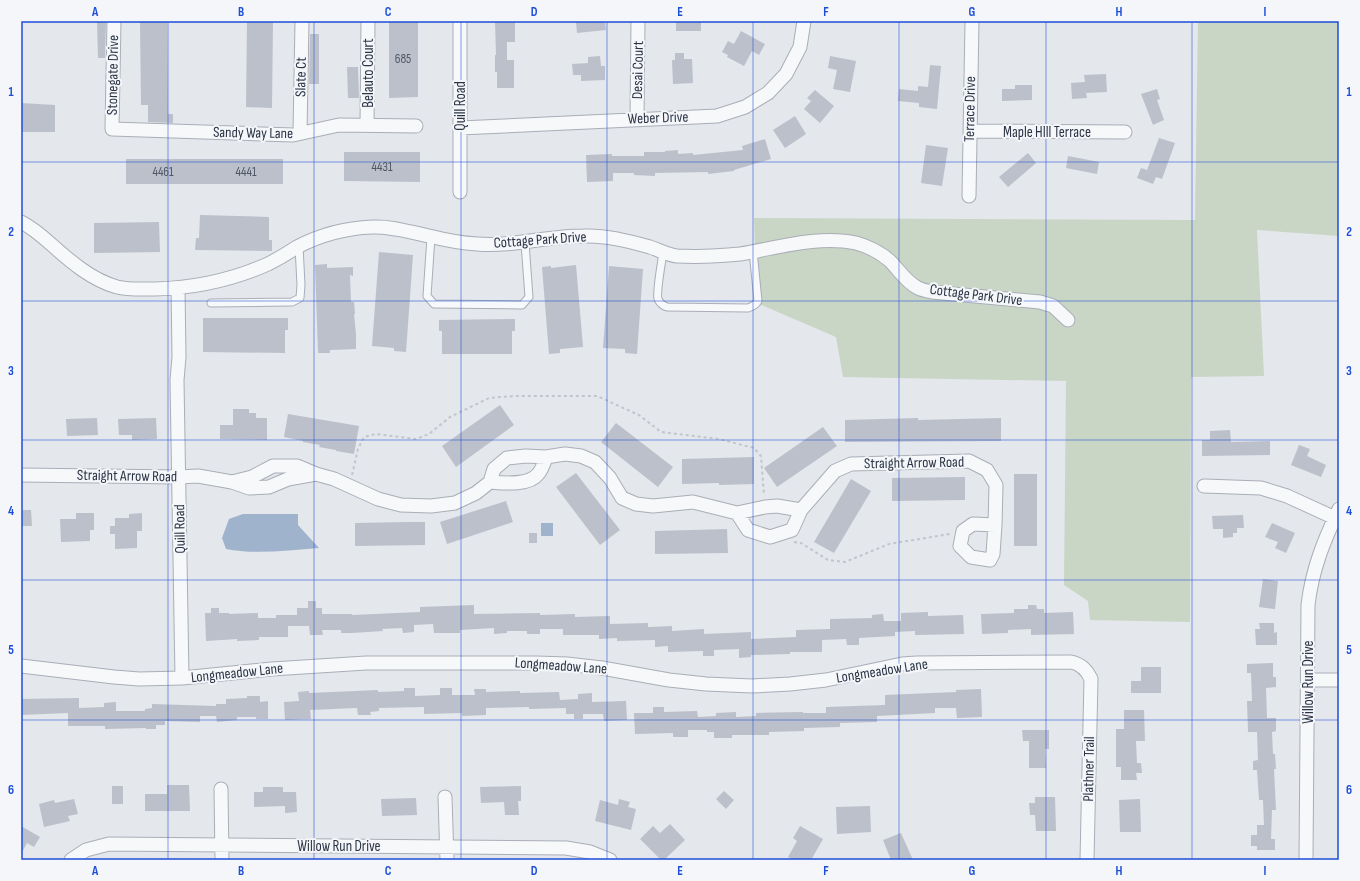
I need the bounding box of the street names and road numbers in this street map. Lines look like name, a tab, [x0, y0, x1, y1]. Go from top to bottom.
street label: Stonegate Drive	[103, 35, 123, 115]
street label: Belauto Court	[359, 38, 378, 108]
street label: Desai Court	[628, 40, 648, 99]
street label: Slate Ct	[291, 57, 311, 97]
street label: Terrace Drive	[960, 76, 980, 142]
street label: Quill Road	[451, 81, 470, 131]
street label: Weber Drive	[627, 107, 689, 129]
street label: Sandy Way Lane	[213, 123, 293, 143]
street label: Maple HIll Terrace	[1003, 123, 1091, 142]
street label: Cottage Park Drive	[493, 227, 587, 253]
street label: Cottage Park Drive	[929, 280, 1023, 310]
street label: Straight Arrow Road	[864, 453, 964, 473]
street label: Straight Arrow Road	[77, 466, 177, 486]
street label: Quill Road	[170, 504, 190, 554]
street label: Willow Run Drive	[1299, 640, 1318, 724]
street label: Longmeadow Lane	[514, 653, 608, 679]
street label: Longmeadow Lane	[835, 654, 929, 688]
street label: Longmeadow Lane	[190, 659, 284, 687]
street label: Plathner Trail	[1079, 736, 1099, 802]
street label: Willow Run Drive	[297, 837, 381, 856]

